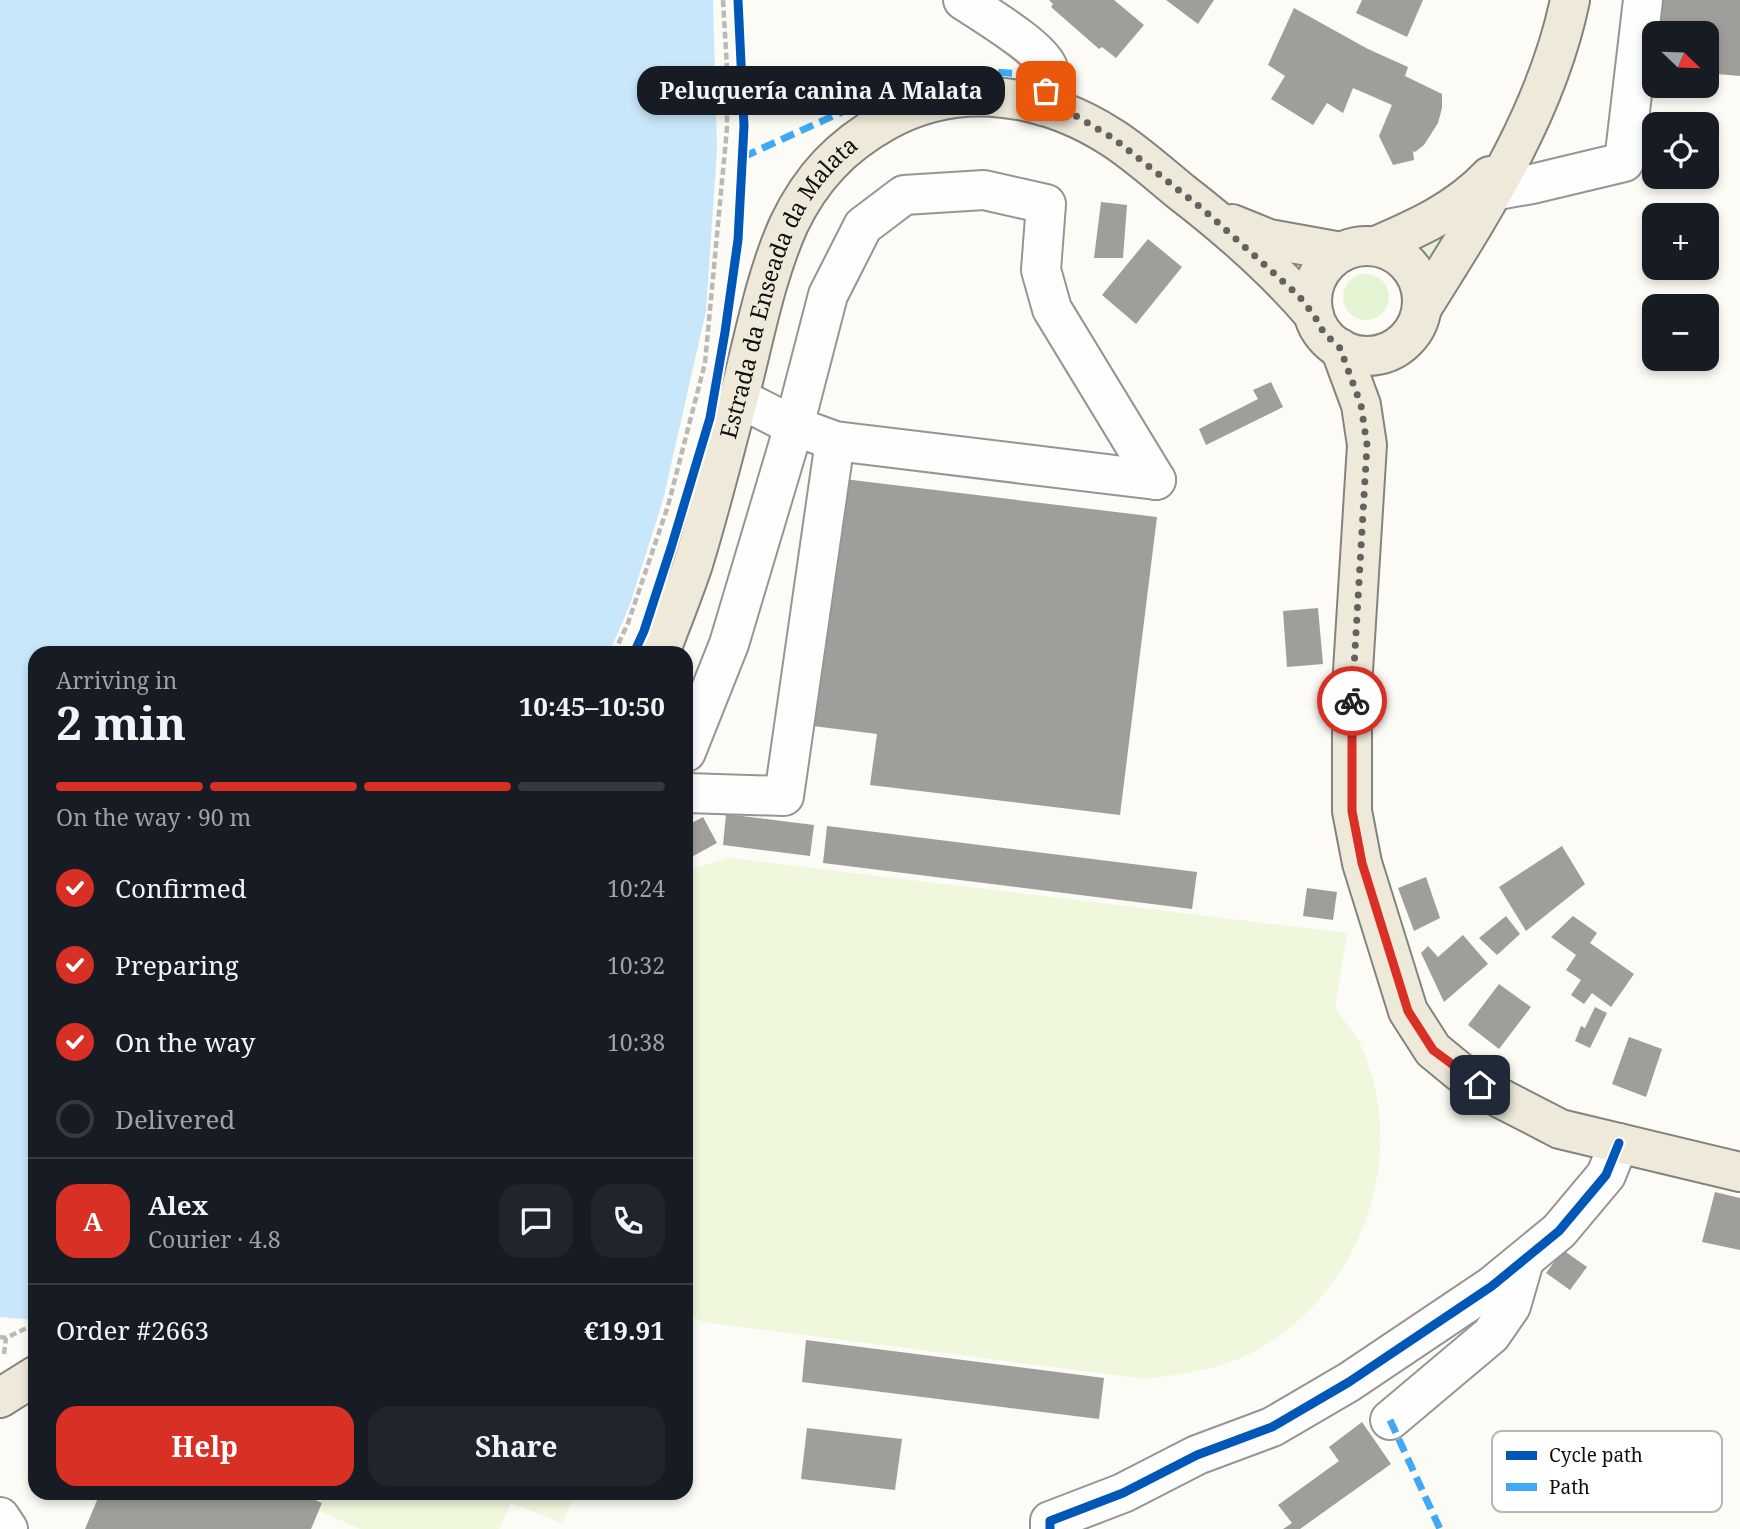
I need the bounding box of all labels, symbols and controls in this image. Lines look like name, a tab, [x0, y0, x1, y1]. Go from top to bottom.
north arrow	[1642, 21, 1718, 98]
map controls	[1642, 21, 1719, 371]
pin	[1016, 61, 1076, 121]
callout: Peluquería canina A Malata	[636, 66, 1004, 116]
icon: bag	[1027, 72, 1065, 110]
text: Peluquería canina A Malata	[659, 74, 983, 106]
button: locate	[1642, 112, 1719, 189]
street label: Estrada da Enseada da Malata	[711, 129, 864, 442]
button: +	[1642, 203, 1719, 280]
button: −	[1642, 294, 1719, 371]
text: Arriving in	[56, 664, 177, 696]
courier	[1317, 666, 1387, 736]
icon: bike	[1333, 682, 1371, 720]
text: 10:45–10:50	[519, 688, 665, 724]
text: 2 min	[56, 691, 186, 753]
text: On the way · 90 m	[56, 801, 251, 833]
icon: check	[56, 869, 94, 907]
text: Confirmed	[115, 870, 247, 906]
text: 10:24	[607, 872, 665, 904]
icon: check	[56, 946, 94, 984]
text: Preparing	[115, 947, 239, 983]
text: 10:32	[607, 949, 665, 981]
icon: check	[56, 1023, 94, 1061]
text: On the way	[115, 1024, 255, 1060]
text: 10:38	[607, 1026, 665, 1058]
pin	[1450, 1055, 1510, 1115]
icon: home	[1461, 1066, 1499, 1104]
text: Delivered	[115, 1101, 235, 1137]
button: chat	[499, 1184, 573, 1258]
button: phone	[591, 1184, 665, 1258]
text: Alex	[148, 1187, 208, 1223]
text: A	[83, 1203, 103, 1239]
text: Courier · 4.8	[148, 1223, 281, 1255]
text: Order #2663	[56, 1312, 209, 1348]
text: €19.91	[584, 1312, 665, 1348]
button: Help	[56, 1406, 354, 1486]
button: Share	[368, 1406, 665, 1486]
legend	[1492, 1431, 1722, 1512]
text: Cycle path	[1549, 1442, 1643, 1468]
text: Path	[1549, 1474, 1590, 1500]

